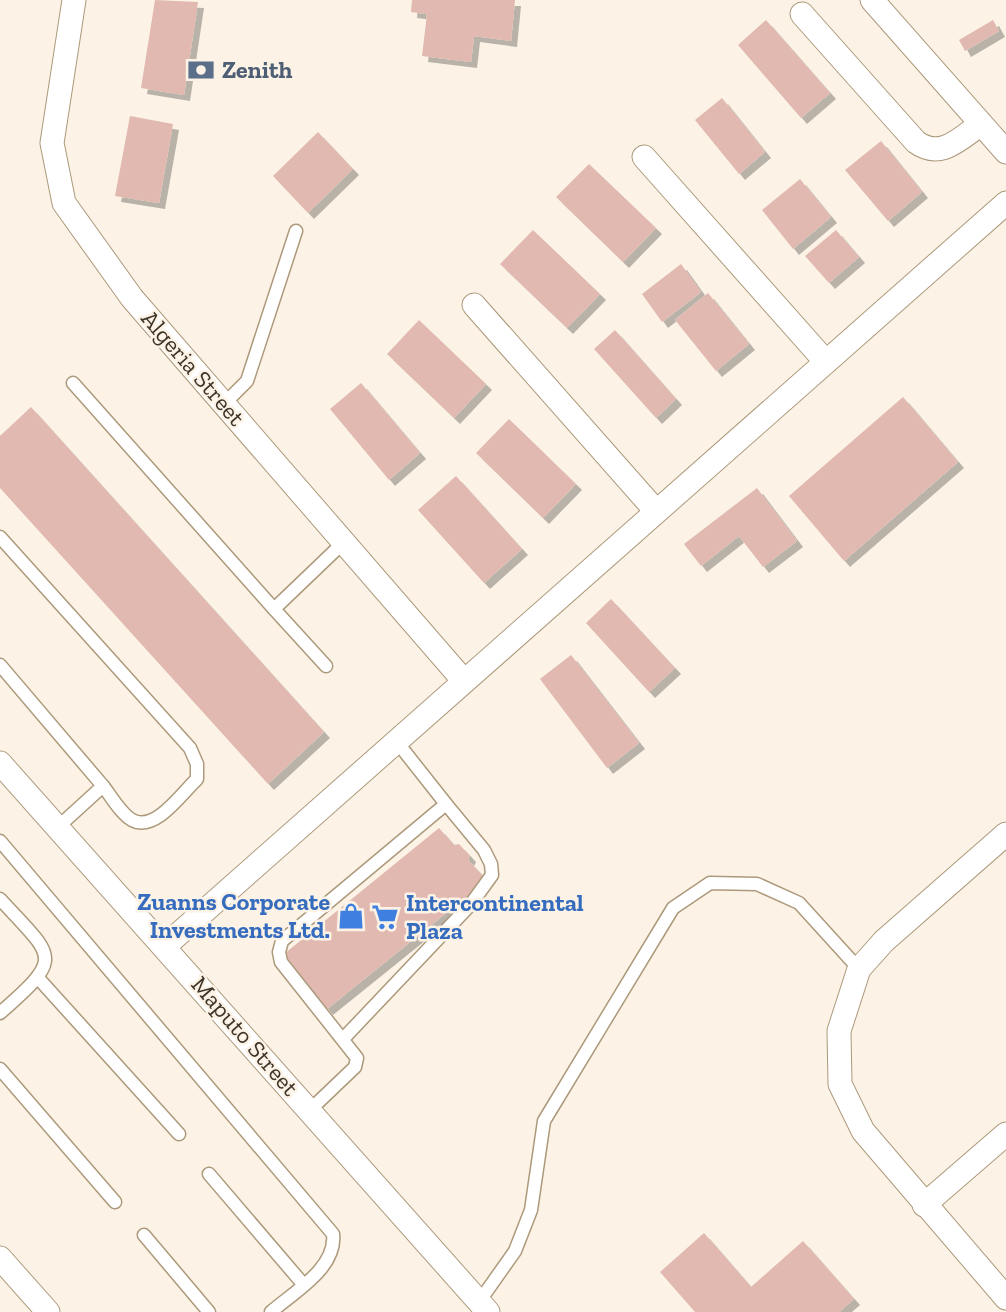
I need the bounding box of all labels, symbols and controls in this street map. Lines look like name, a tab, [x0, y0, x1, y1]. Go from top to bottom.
bank icon: Zenith	[186, 55, 216, 85]
place label: Zenith	[222, 55, 293, 84]
street label: Algeria Street	[135, 304, 251, 431]
place label: Zuanns Corporate Investments Ltd.	[137, 887, 330, 944]
place label: Intercontinental Plaza	[406, 888, 584, 945]
shop icon: Zuanns Corporate Investments Ltd.	[336, 901, 366, 931]
supermarket icon: Intercontinental Plaza	[370, 902, 400, 932]
street label: Maputo Street	[186, 970, 305, 1102]

